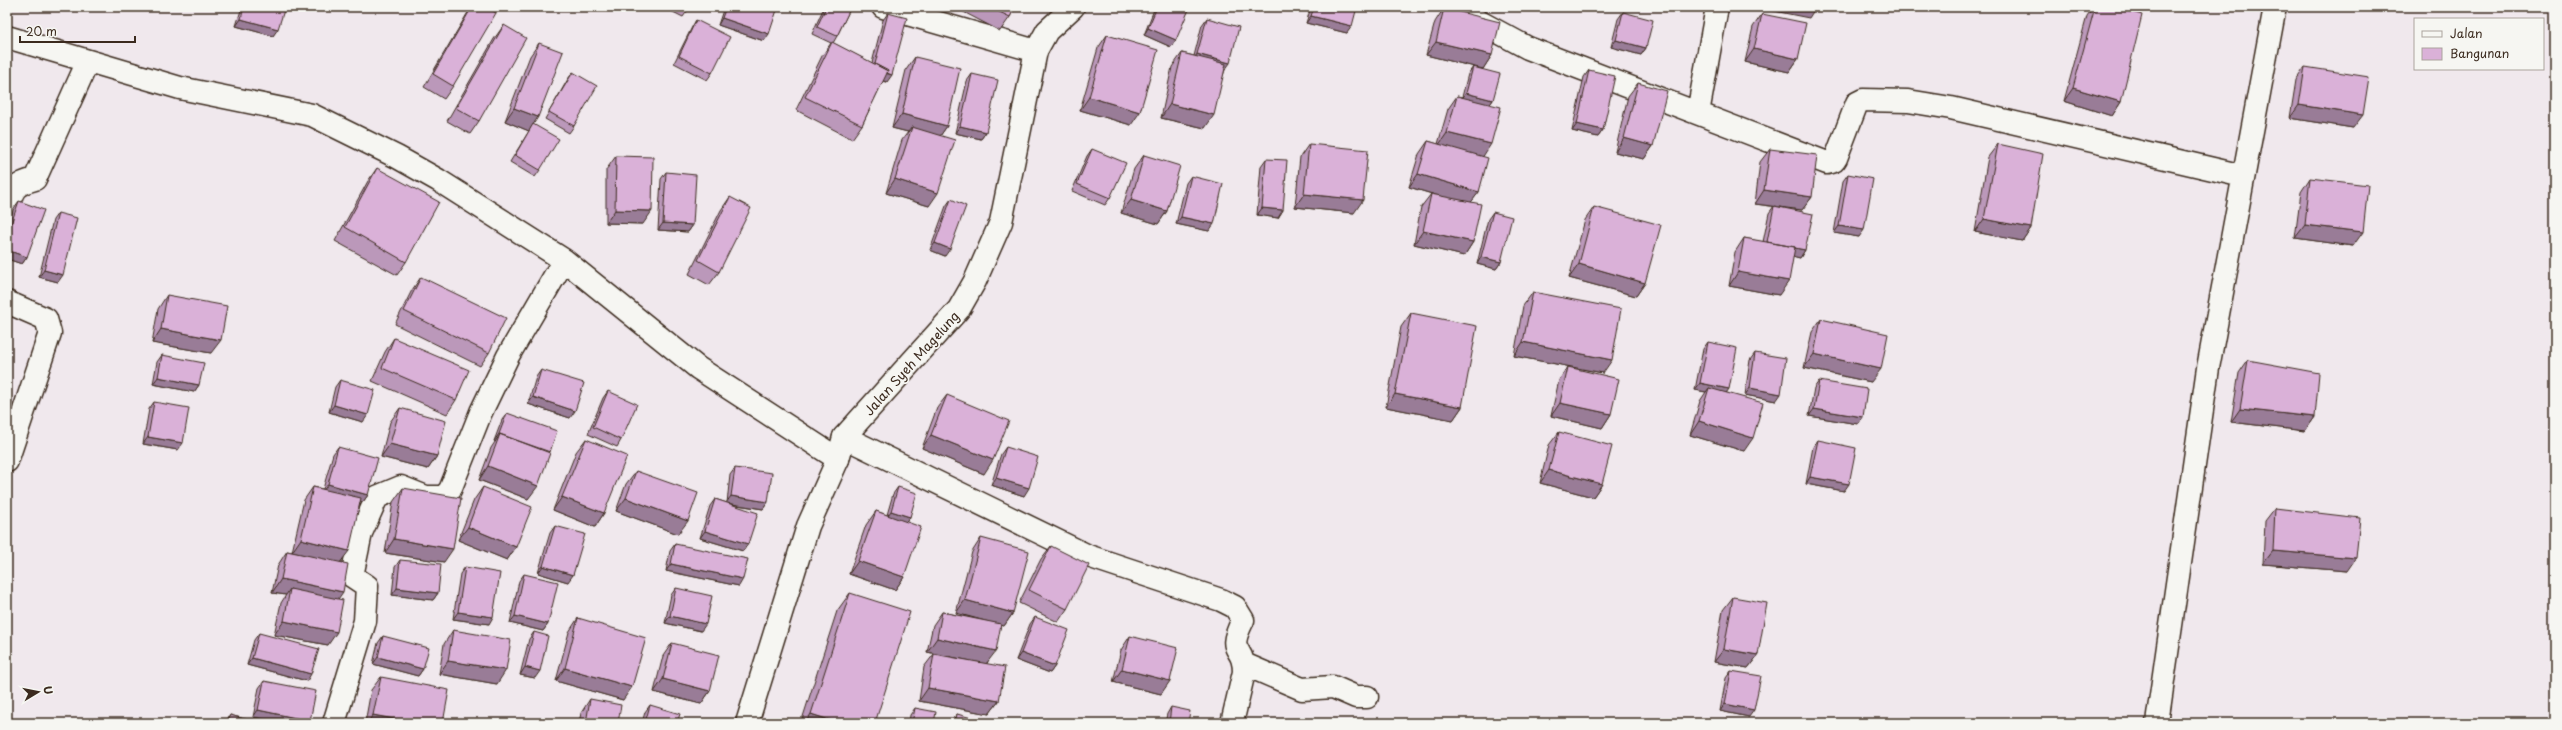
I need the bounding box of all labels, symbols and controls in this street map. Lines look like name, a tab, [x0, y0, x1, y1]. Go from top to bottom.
scale bar	[20, 18, 135, 44]
legend	[2414, 18, 2544, 70]
text: 20 m	[26, 22, 57, 40]
text: Jalan	[2450, 24, 2483, 42]
text: Bangunan	[2450, 44, 2509, 62]
street label: Jalan Syeh Magelung	[859, 307, 963, 419]
north arrow	[18, 672, 58, 712]
text: U	[39, 685, 57, 696]

